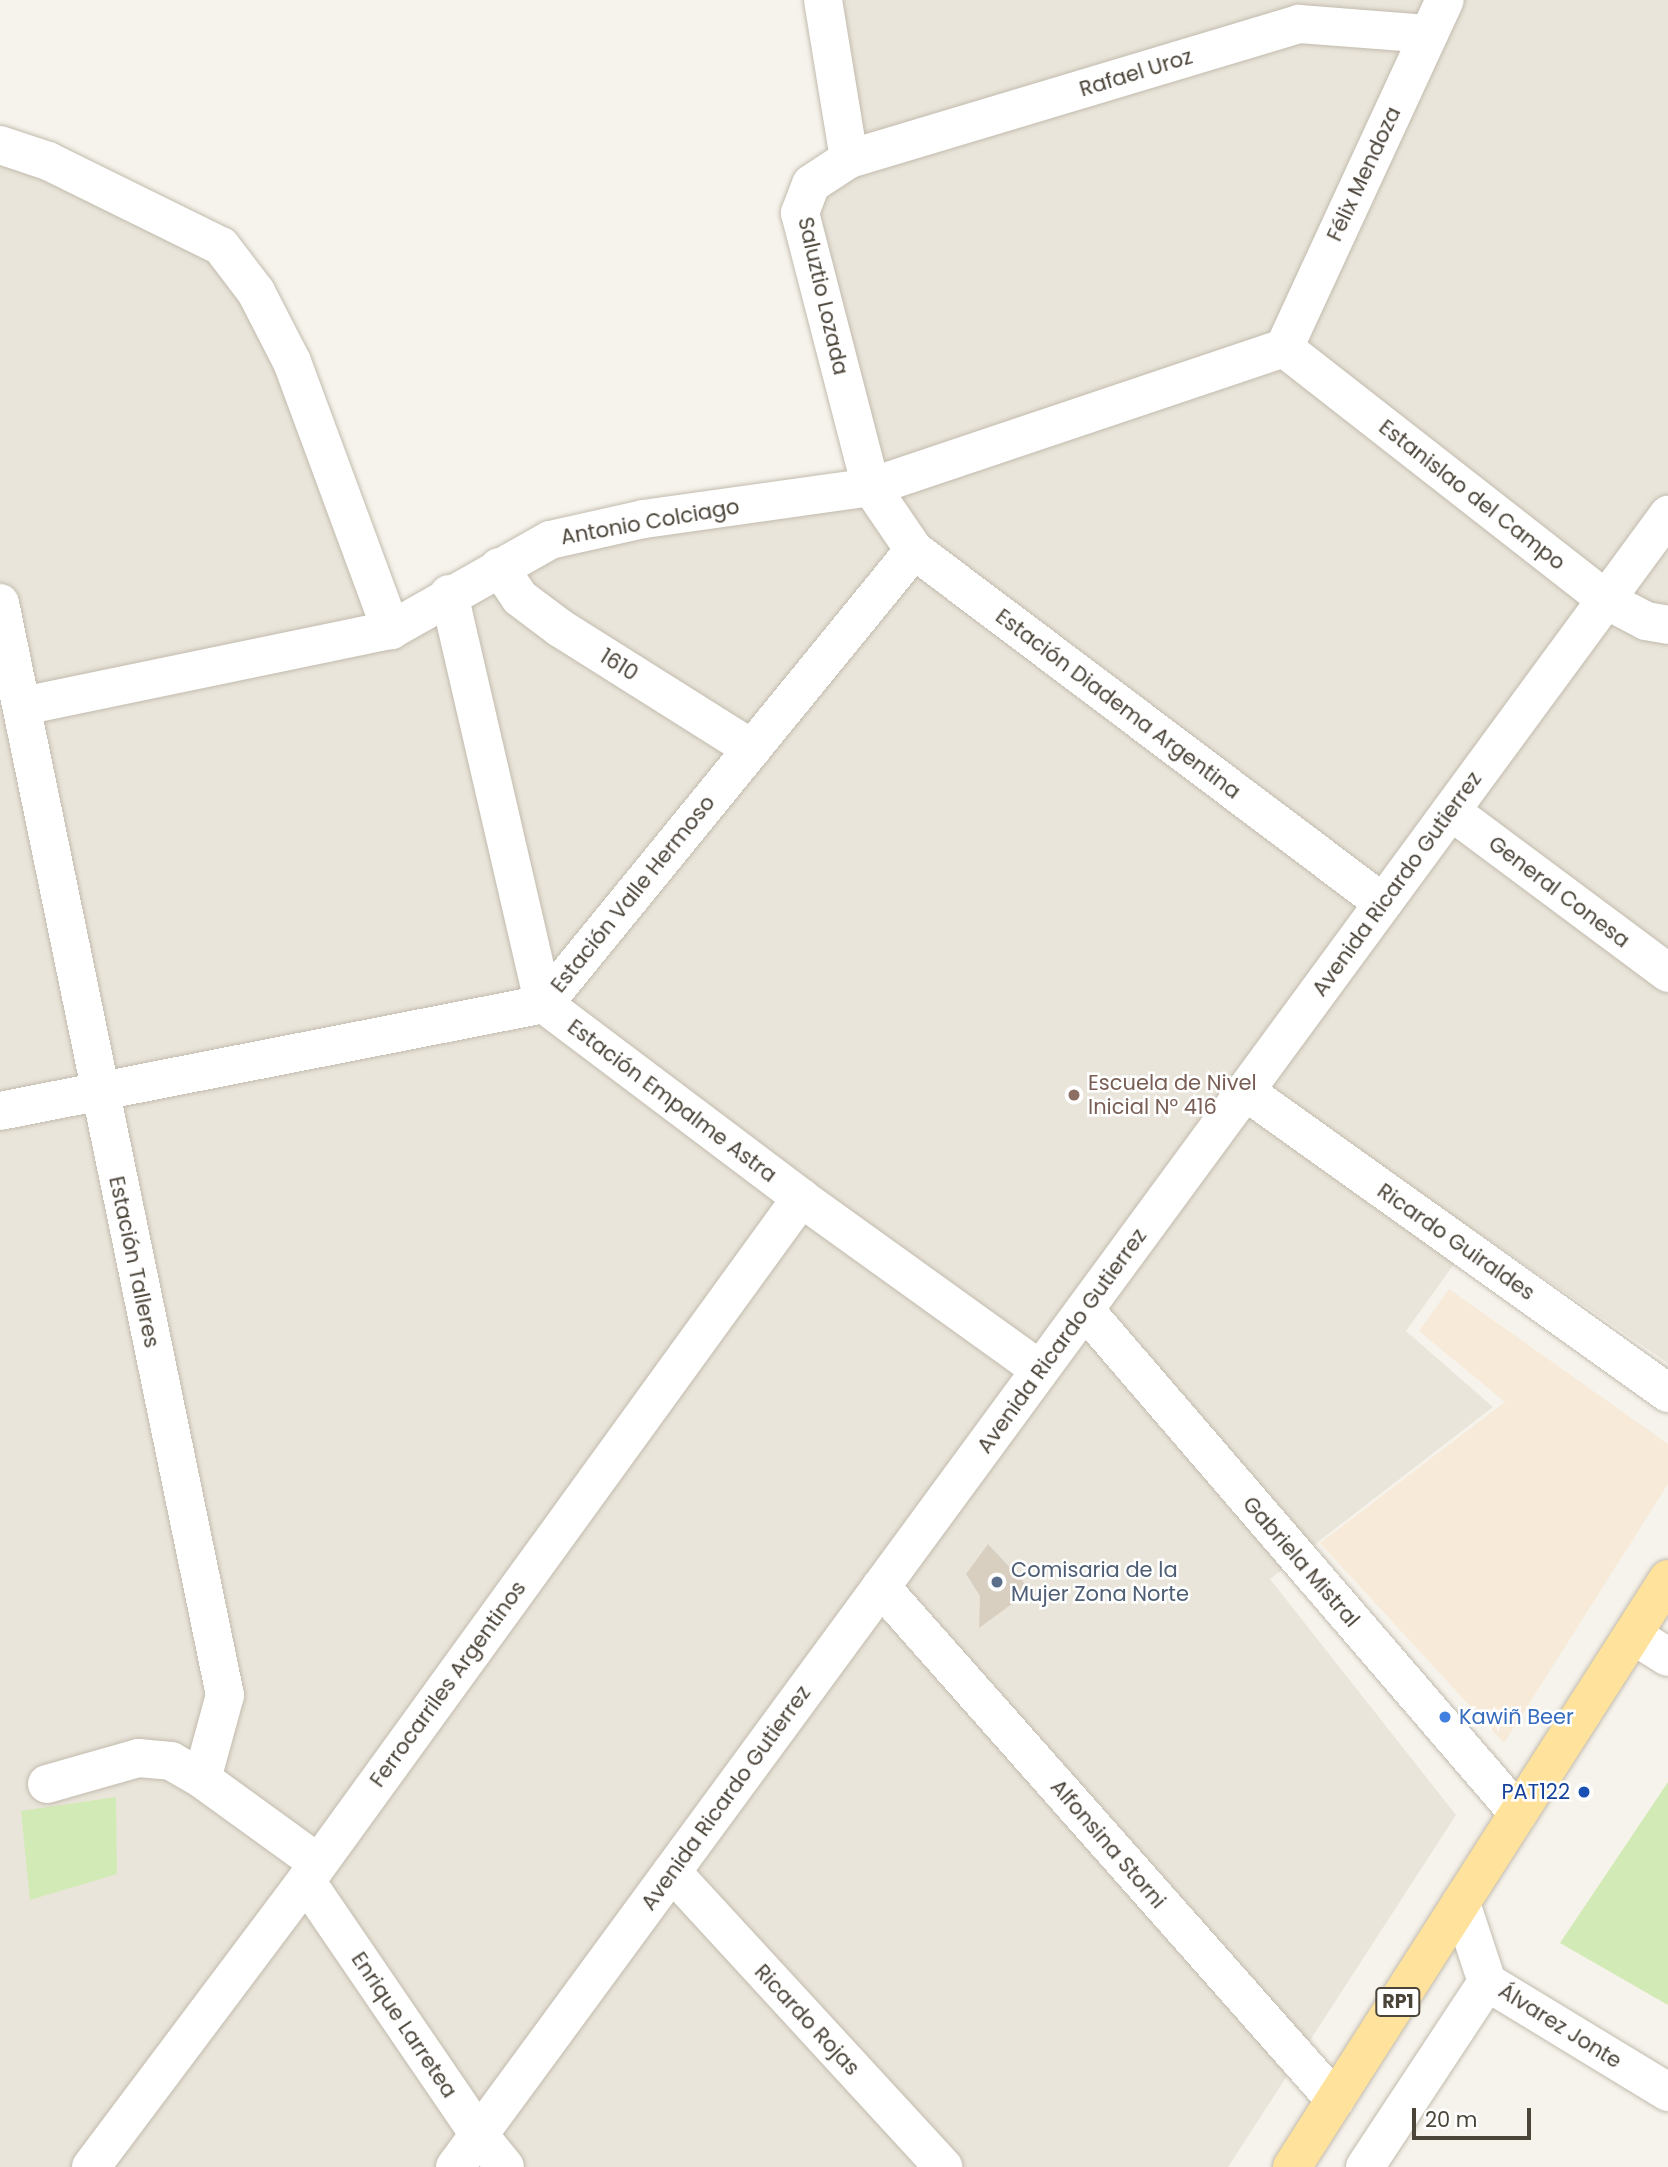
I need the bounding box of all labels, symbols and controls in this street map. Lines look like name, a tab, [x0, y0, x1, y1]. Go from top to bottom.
street label: Rafael Uroz	[1076, 44, 1196, 102]
street label: Félix Mendoza	[1322, 103, 1406, 245]
street label: Saluztio Lozada	[793, 215, 853, 377]
street label: Estanislao del Campo	[1374, 415, 1570, 575]
street label: Antonio Colciago	[559, 494, 741, 550]
street label: Estación Diadema Argentina	[991, 604, 1245, 804]
street label: 1610	[595, 644, 643, 686]
street label: Avenida Ricardo Gutierrez	[1307, 767, 1487, 1001]
street label: Estación Valle Hermoso	[546, 790, 720, 998]
street label: General Conesa	[1484, 831, 1634, 953]
street label: Estación Empalme Astra	[563, 1014, 781, 1188]
place label: Escuela de Nivel Inicial N° 416	[1088, 1070, 1257, 1120]
marker: Escuela de Nivel Inicial N° 416	[1066, 1087, 1082, 1103]
street label: Estación Talleres	[104, 1174, 164, 1350]
street label: Ricardo Guiraldes	[1372, 1178, 1540, 1306]
street label: Avenida Ricardo Gutierrez	[972, 1224, 1152, 1458]
street label: Gabriela Mistral	[1237, 1492, 1365, 1632]
place label: Comisaria de la Mujer Zona Norte	[1011, 1557, 1189, 1607]
marker: Comisaria de la Mujer Zona Norte	[989, 1574, 1005, 1590]
street label: Ferrocarriles Argentinos	[365, 1576, 531, 1792]
street label: Avenida Ricardo Gutierrez	[636, 1681, 816, 1915]
place label: Kawiñ Beer	[1459, 1704, 1574, 1730]
marker: Kawiñ Beer	[1437, 1709, 1453, 1725]
street label: Alfonsina Storni	[1045, 1774, 1171, 1914]
place label: PAT122	[1501, 1779, 1570, 1805]
marker: PAT122	[1576, 1784, 1592, 1800]
street label: Enrique Larretea	[346, 1947, 462, 2103]
street label: Ricardo Rojas	[749, 1959, 865, 2081]
street label: Álvarez Jonte	[1494, 1978, 1626, 2074]
road number: RP1	[1375, 1986, 1421, 2018]
scale bar	[1416, 2094, 1535, 2138]
text: 20 m	[1425, 2105, 1478, 2134]

